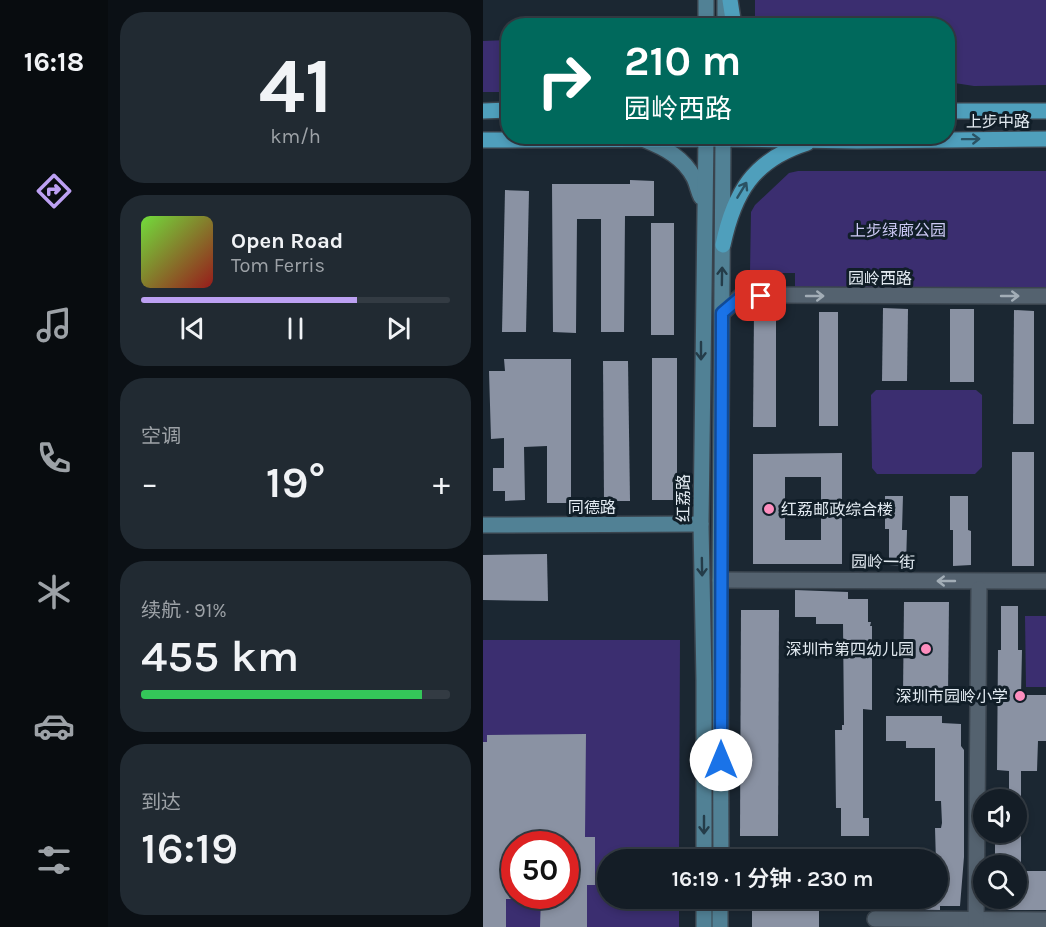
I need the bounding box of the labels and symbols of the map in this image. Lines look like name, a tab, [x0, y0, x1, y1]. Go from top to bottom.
street label: 上步中路	[966, 112, 1030, 131]
one-way arrow	[960, 133, 980, 144]
one-way arrow	[736, 182, 748, 199]
park label: 上步绿廊公园	[850, 221, 946, 240]
one-way arrow	[716, 267, 728, 287]
street label: 园岭西路	[848, 269, 912, 288]
pin	[735, 270, 786, 321]
one-way arrow	[805, 290, 825, 302]
one-way arrow	[1000, 290, 1020, 302]
one-way arrow	[696, 340, 707, 360]
street label: 红荔路	[674, 474, 693, 522]
street label: 同德路	[568, 498, 616, 517]
place label: 红荔邮政综合楼	[781, 500, 893, 519]
marker: 红荔邮政综合楼	[762, 502, 776, 516]
street label: 园岭一街	[851, 552, 915, 572]
one-way arrow	[696, 556, 707, 576]
one-way arrow	[936, 575, 956, 587]
place label: 深圳市第四幼儿园	[786, 640, 914, 659]
marker: 深圳市第四幼儿园	[919, 642, 933, 656]
place label: 深圳市园岭小学	[896, 687, 1008, 706]
marker: 深圳市园岭小学	[1013, 689, 1027, 703]
position arrow	[689, 728, 753, 792]
one-way arrow	[698, 814, 710, 834]
speed limit sign: 50	[501, 831, 579, 909]

